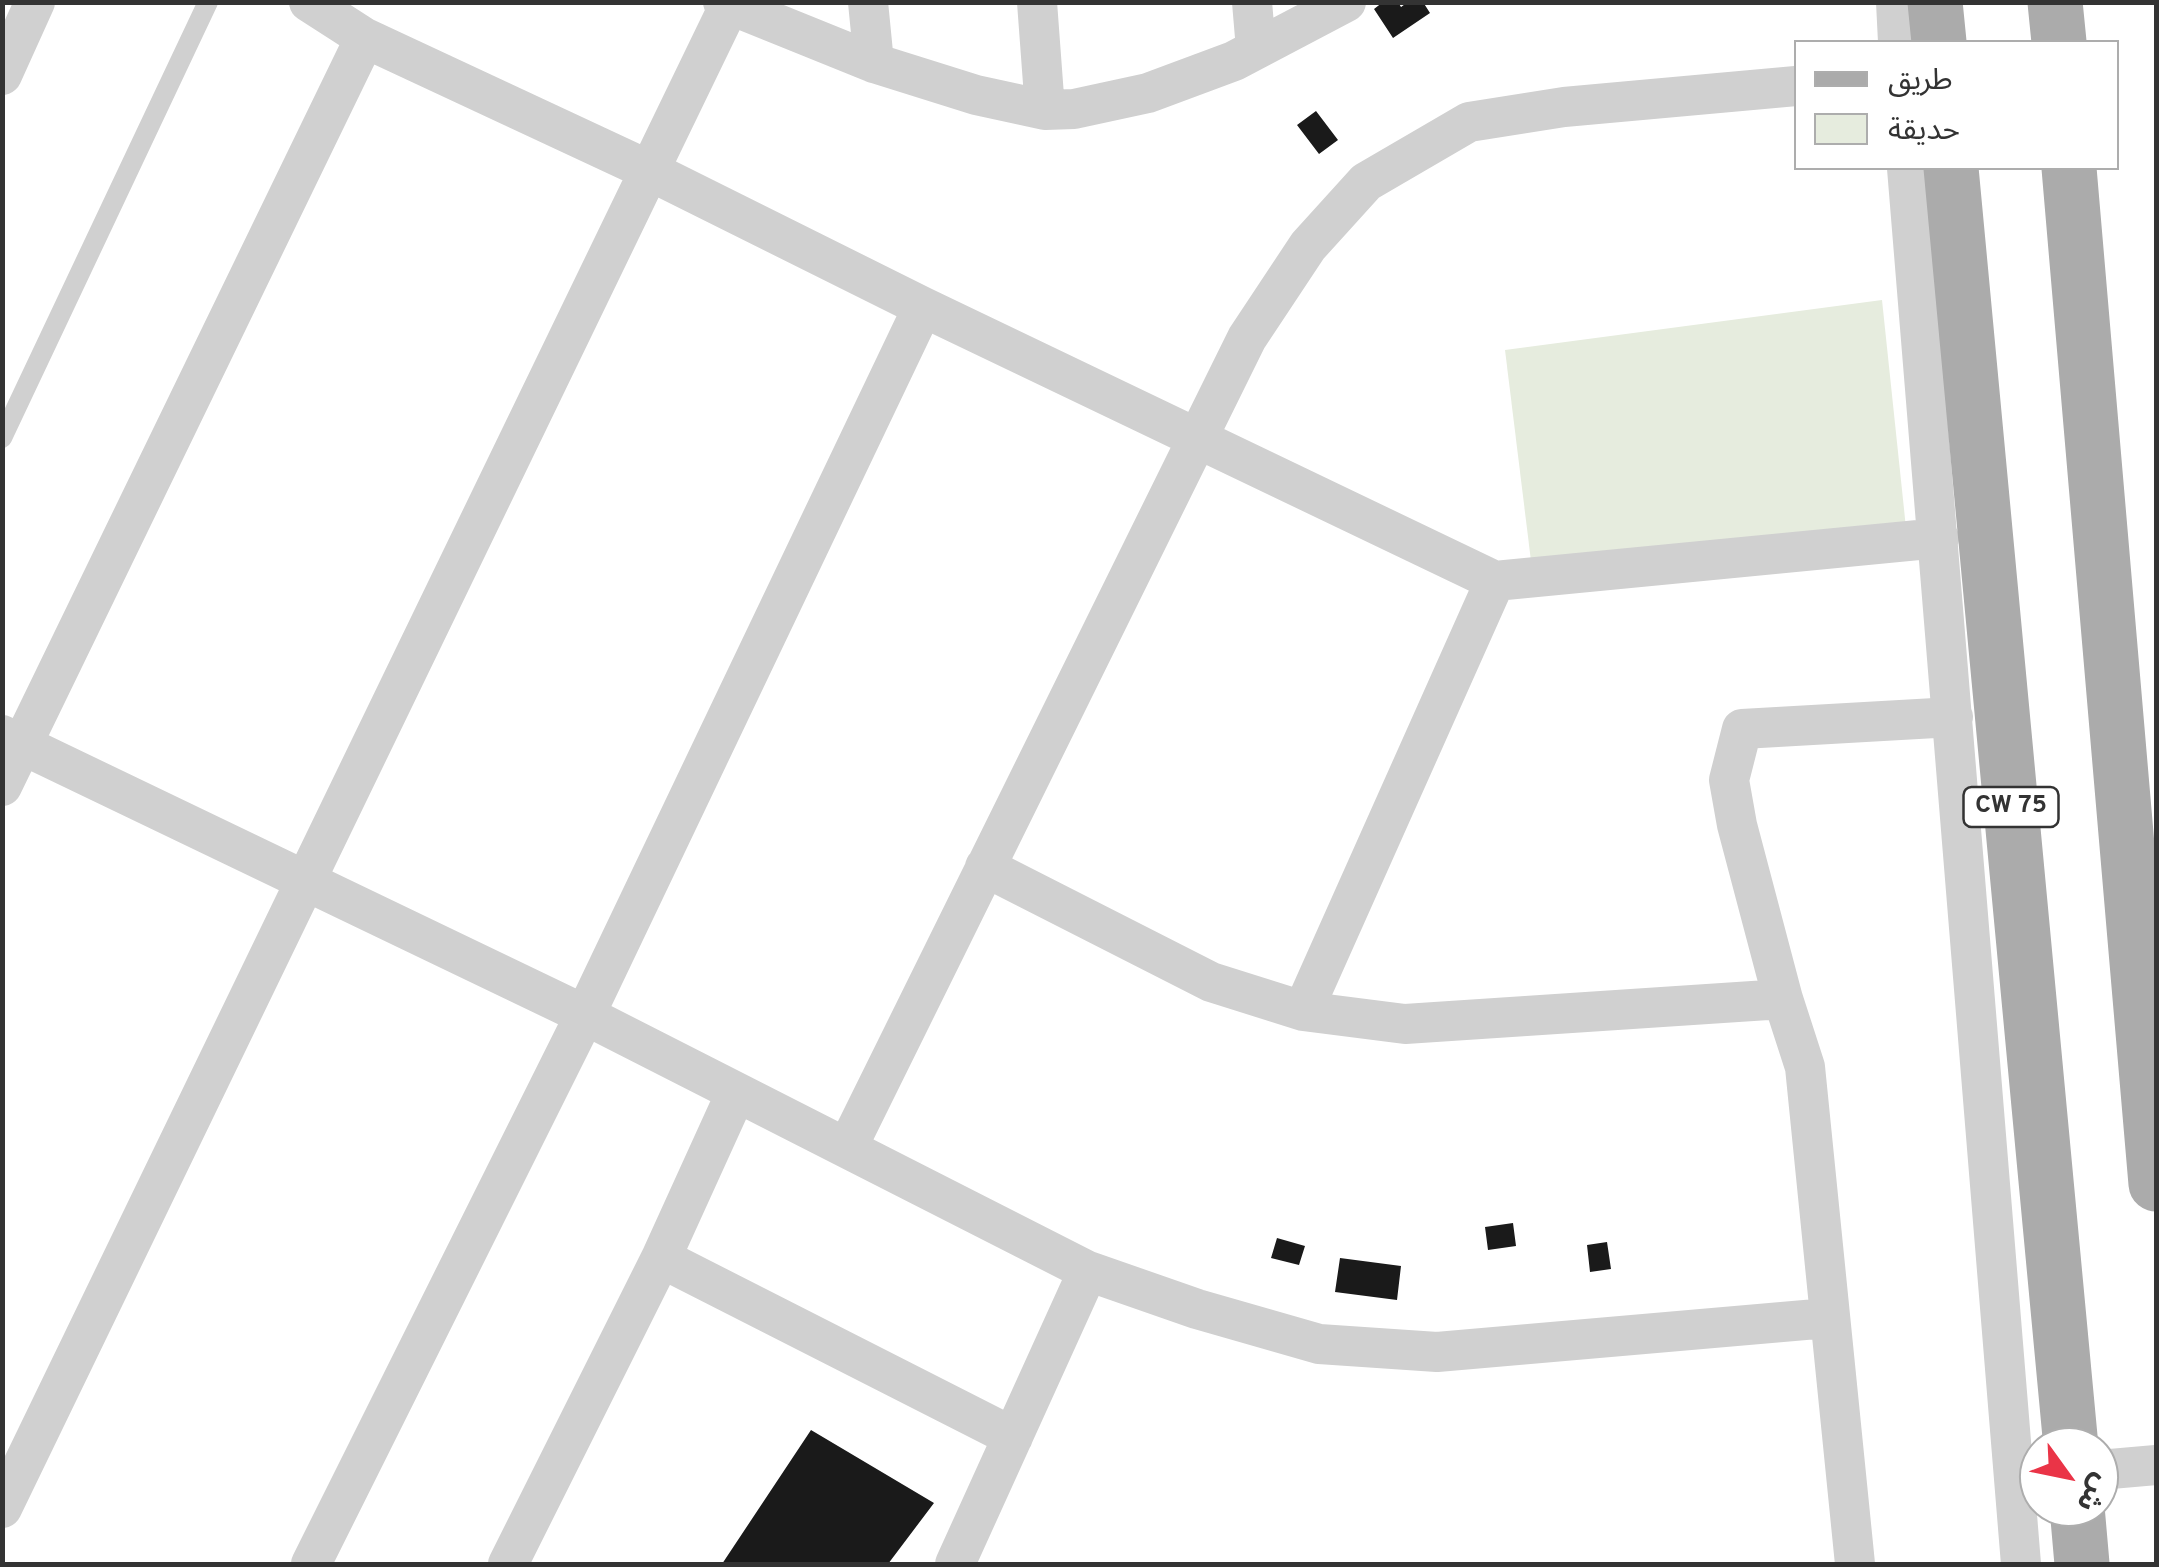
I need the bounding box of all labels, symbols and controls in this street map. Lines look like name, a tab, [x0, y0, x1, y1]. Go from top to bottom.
legend	[1794, 40, 2119, 170]
text: طريق	[1888, 63, 1953, 100]
text: حديقة	[1888, 113, 1960, 150]
road number: CW 75	[1964, 787, 2058, 827]
north arrow	[2019, 1427, 2119, 1527]
text: ش	[2067, 1466, 2118, 1518]

